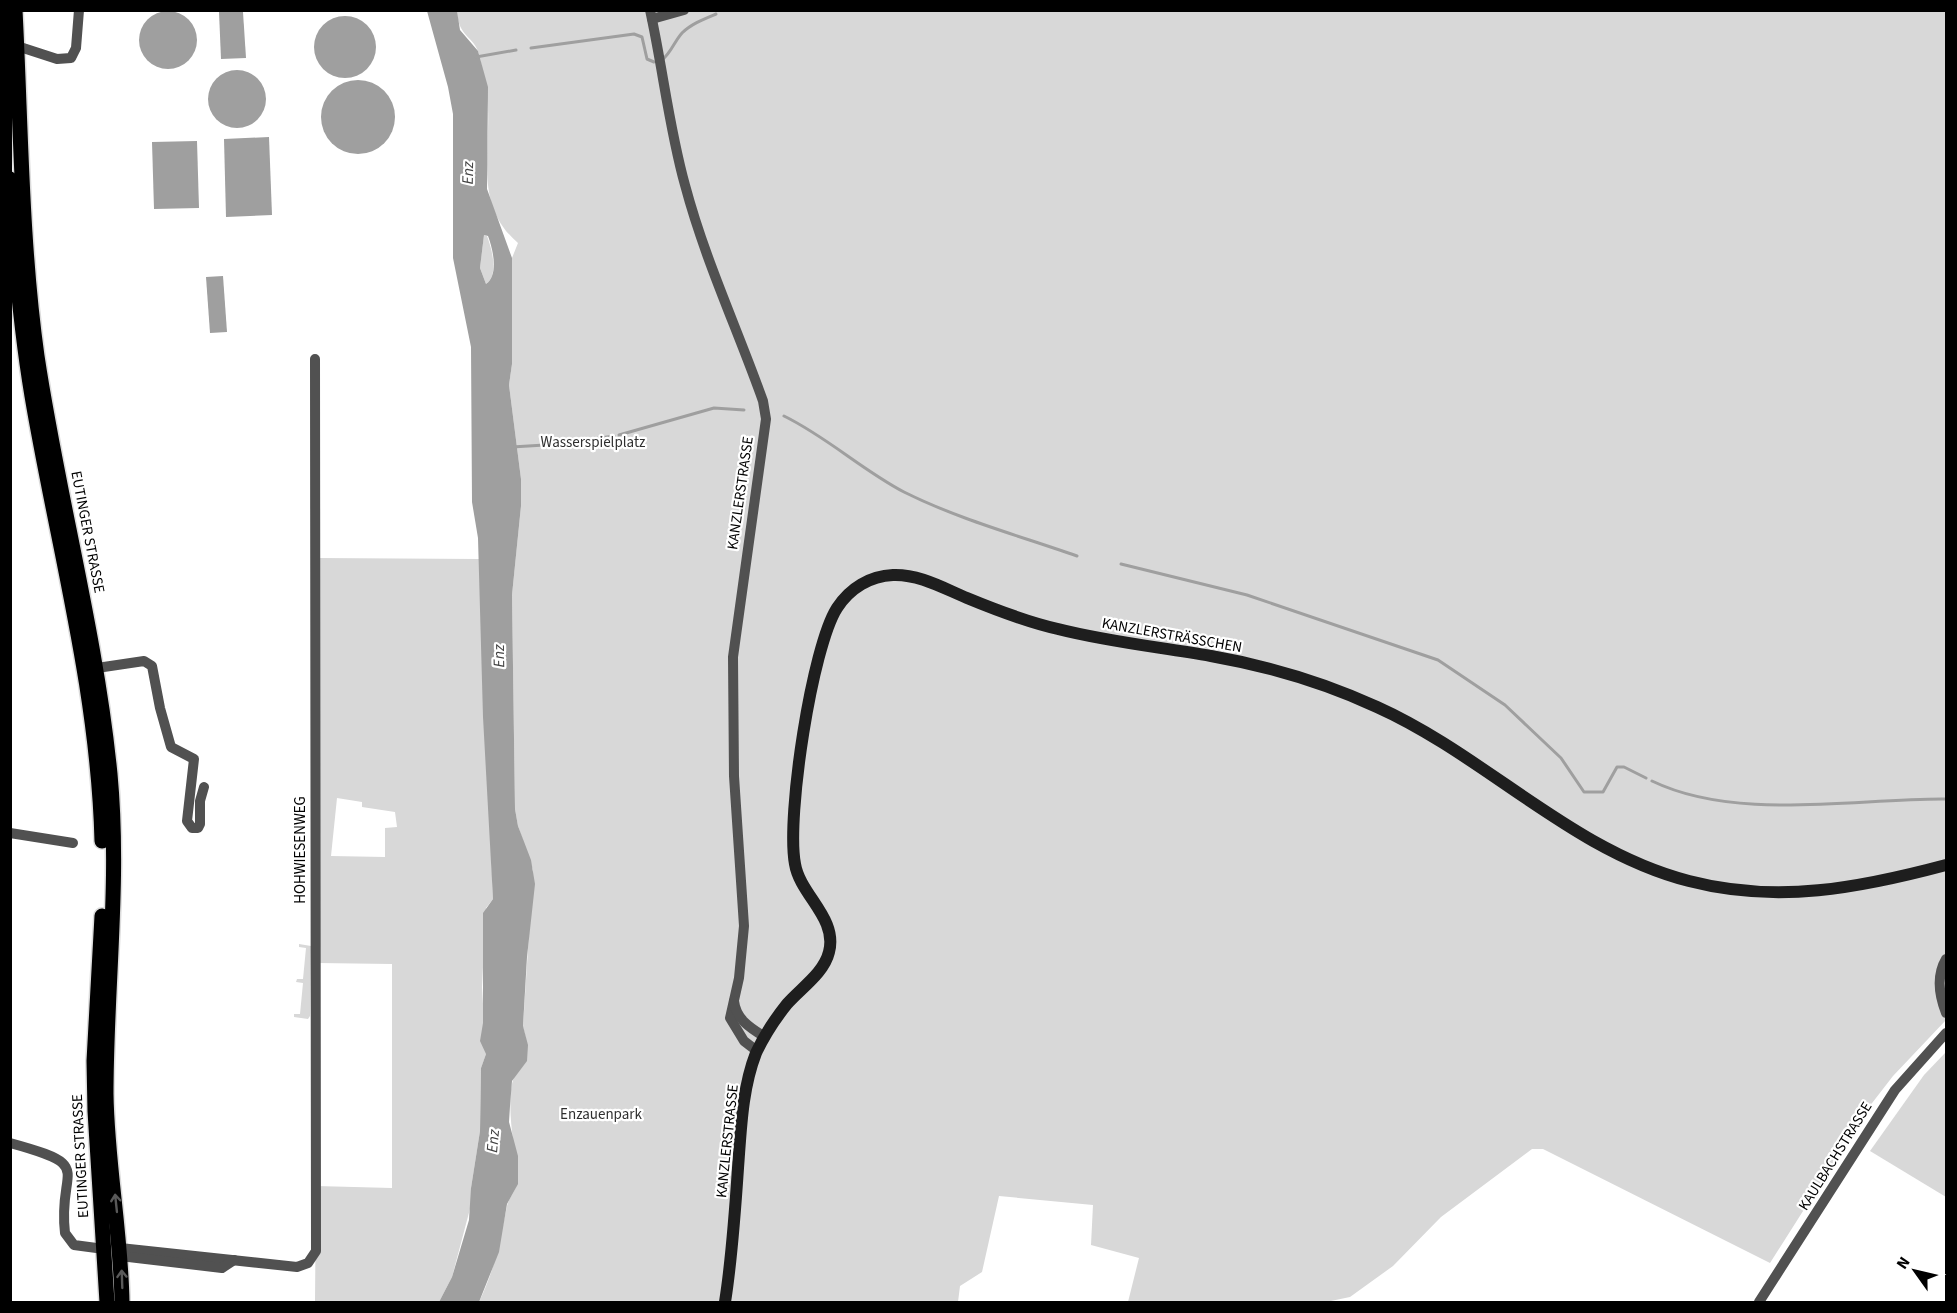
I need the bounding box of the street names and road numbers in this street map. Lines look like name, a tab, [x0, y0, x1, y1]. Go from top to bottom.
street label: KANZLERSTRASSE	[722, 435, 759, 551]
street label: EUTINGER STRASSE	[65, 469, 110, 595]
street label: KANZLERSTRÄSSCHEN	[1100, 613, 1244, 658]
street label: HOHWIESENWEG	[290, 796, 311, 904]
street label: KANZLERSTRASSE	[711, 1083, 744, 1199]
street label: EUTINGER STRASSE	[67, 1093, 94, 1218]
street label: KAULBACHSTRASSE	[1793, 1098, 1877, 1215]

